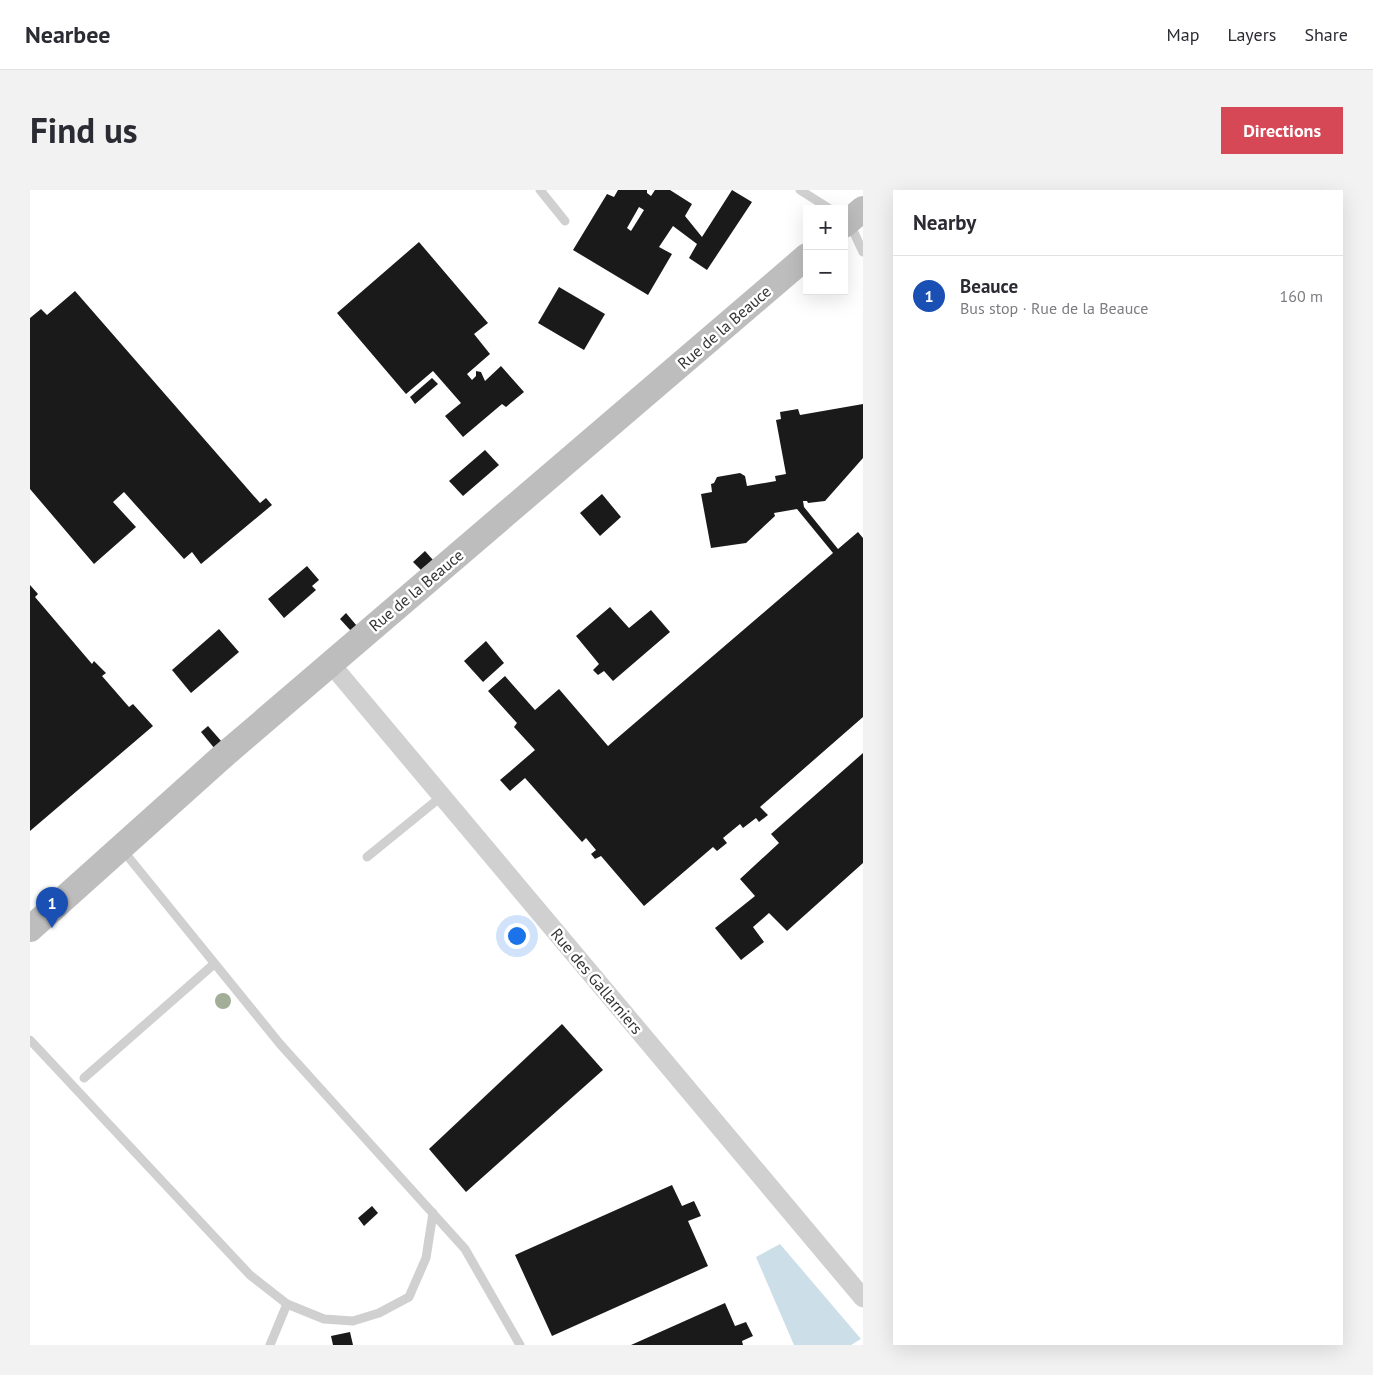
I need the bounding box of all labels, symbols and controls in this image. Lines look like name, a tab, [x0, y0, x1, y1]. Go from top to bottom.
text: Nearbee	[25, 19, 110, 50]
text: Map	[1167, 23, 1199, 46]
text: Layers	[1227, 23, 1276, 46]
text: Share	[1304, 23, 1348, 46]
text: Find us	[30, 107, 138, 153]
button: Directions	[1221, 107, 1343, 154]
map controls	[803, 205, 848, 295]
button: +	[803, 205, 848, 250]
text: Nearby	[913, 209, 976, 236]
button: −	[803, 250, 848, 295]
text: Beauce	[960, 274, 1018, 298]
street label: Rue de la Beauce	[673, 281, 775, 373]
text: 1	[924, 286, 934, 306]
text: 160 m	[1280, 286, 1323, 306]
text: Bus stop · Rue de la Beauce	[960, 298, 1148, 318]
street label: Rue de la Beauce	[365, 545, 467, 635]
pin: 1	[36, 887, 68, 928]
your location	[504, 923, 530, 949]
street label: Rue des Gallarniers	[547, 924, 647, 1038]

